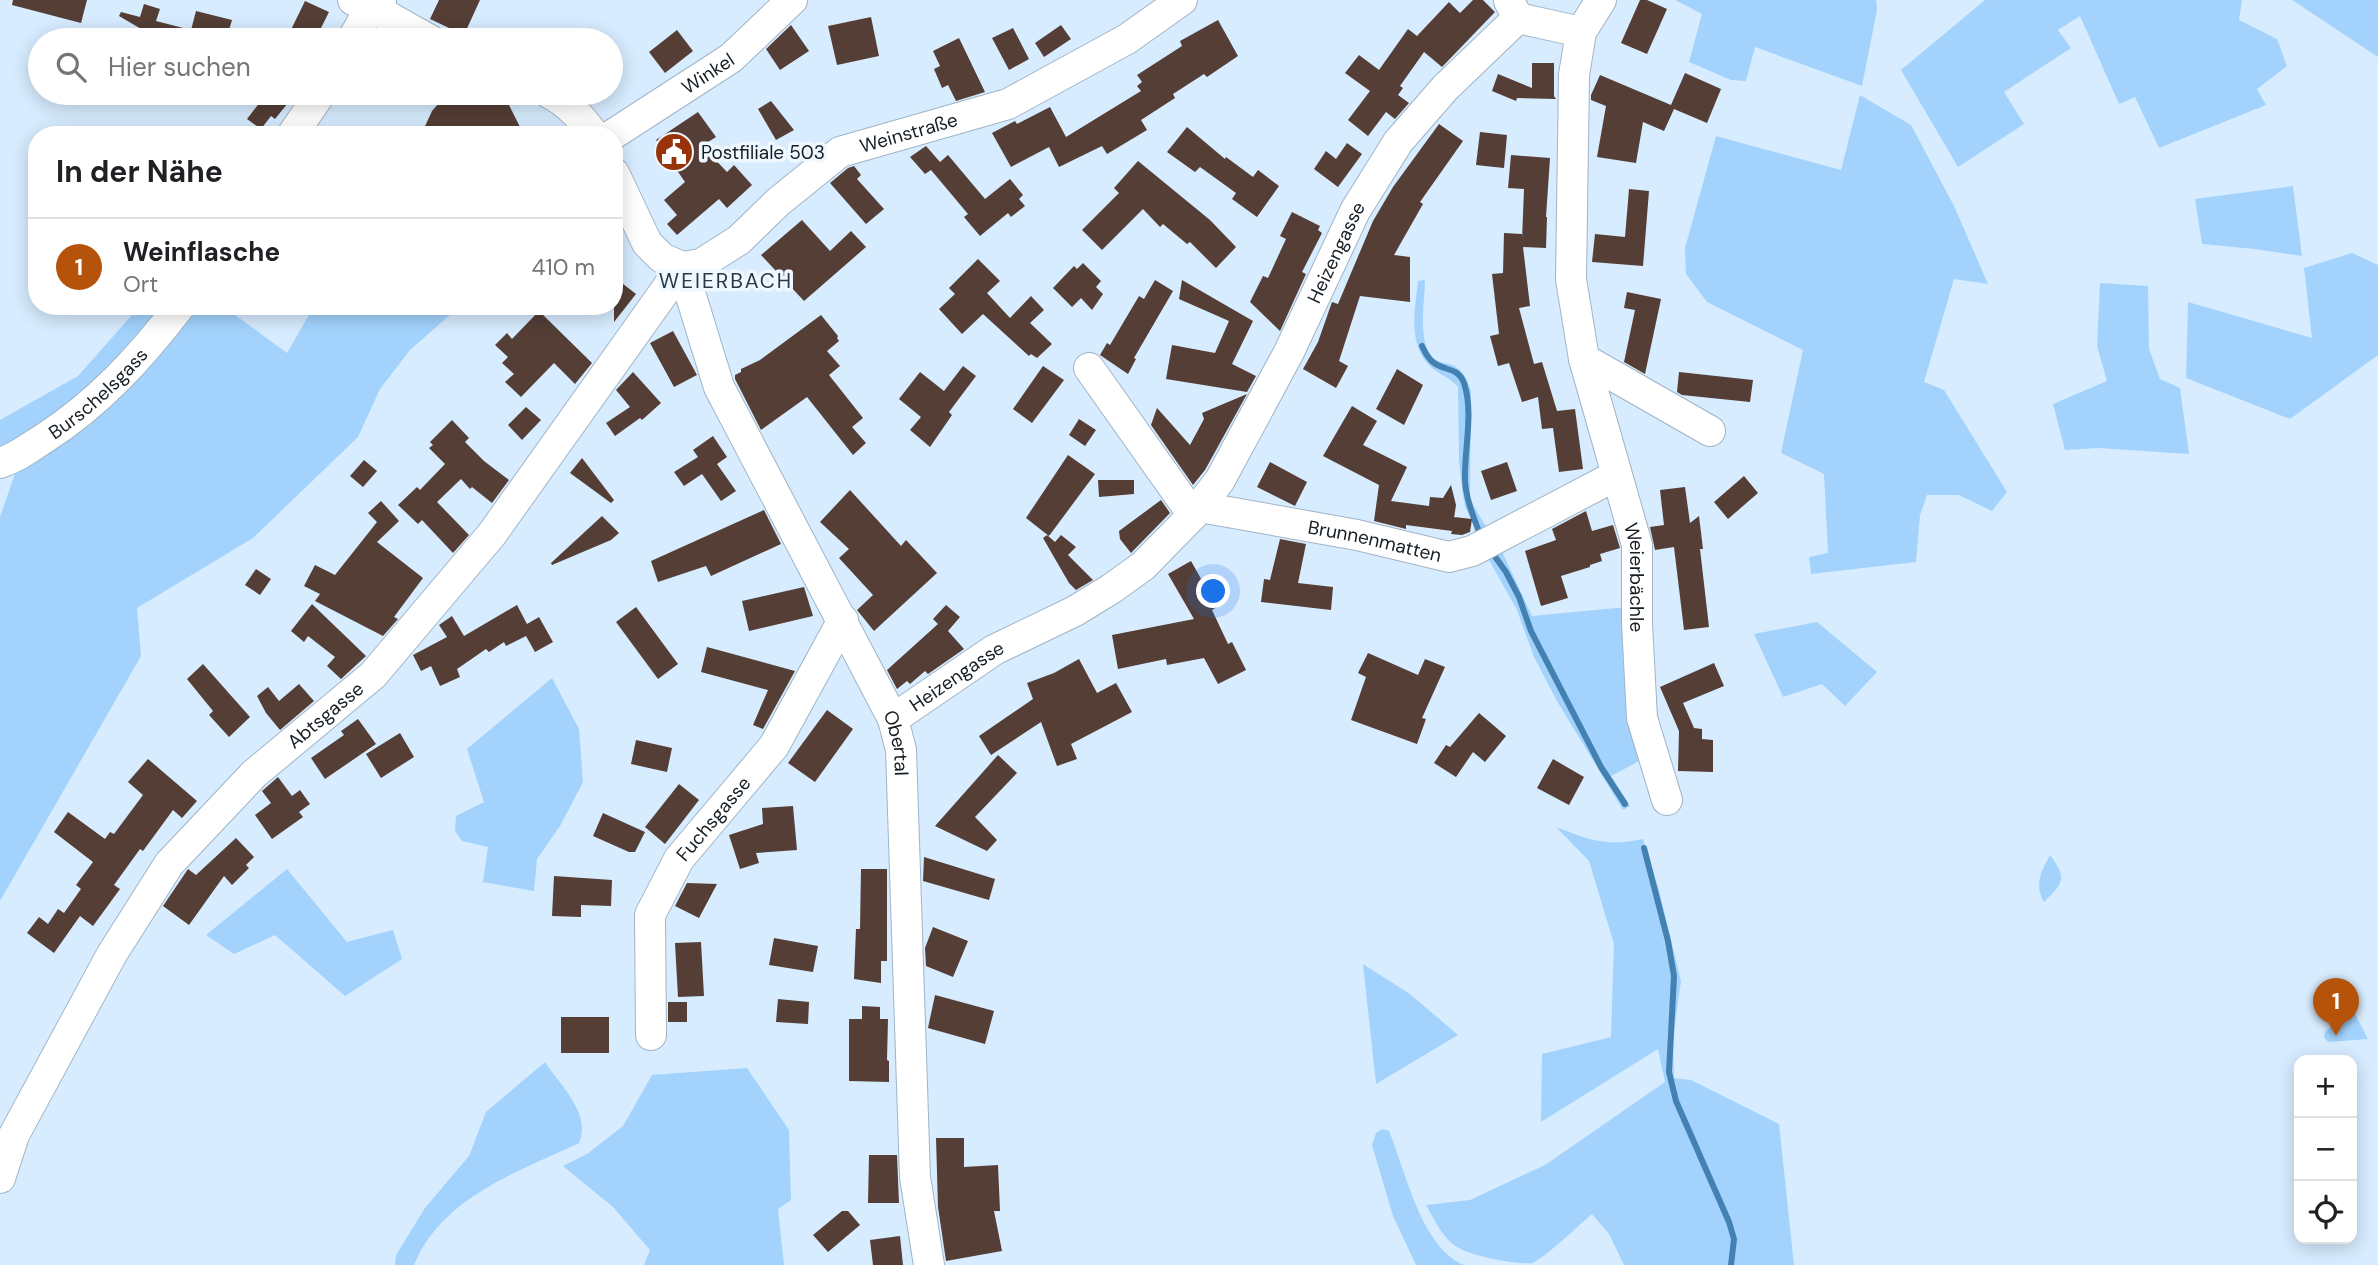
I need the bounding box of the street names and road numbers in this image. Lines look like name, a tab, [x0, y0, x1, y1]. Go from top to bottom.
street label: Winkel	[677, 47, 739, 100]
street label: Weinstraße	[857, 107, 960, 159]
street label: Heizengasse	[1302, 197, 1371, 307]
street label: Burschelsgass	[44, 343, 153, 445]
street label: Brunnenmatten	[1306, 514, 1444, 568]
street label: Weierbächle	[1618, 520, 1649, 633]
street label: Heizengasse	[905, 635, 1008, 717]
street label: Abtsgasse	[282, 676, 369, 754]
street label: Obertal	[877, 706, 914, 776]
street label: Fuchsgasse	[671, 771, 756, 866]

